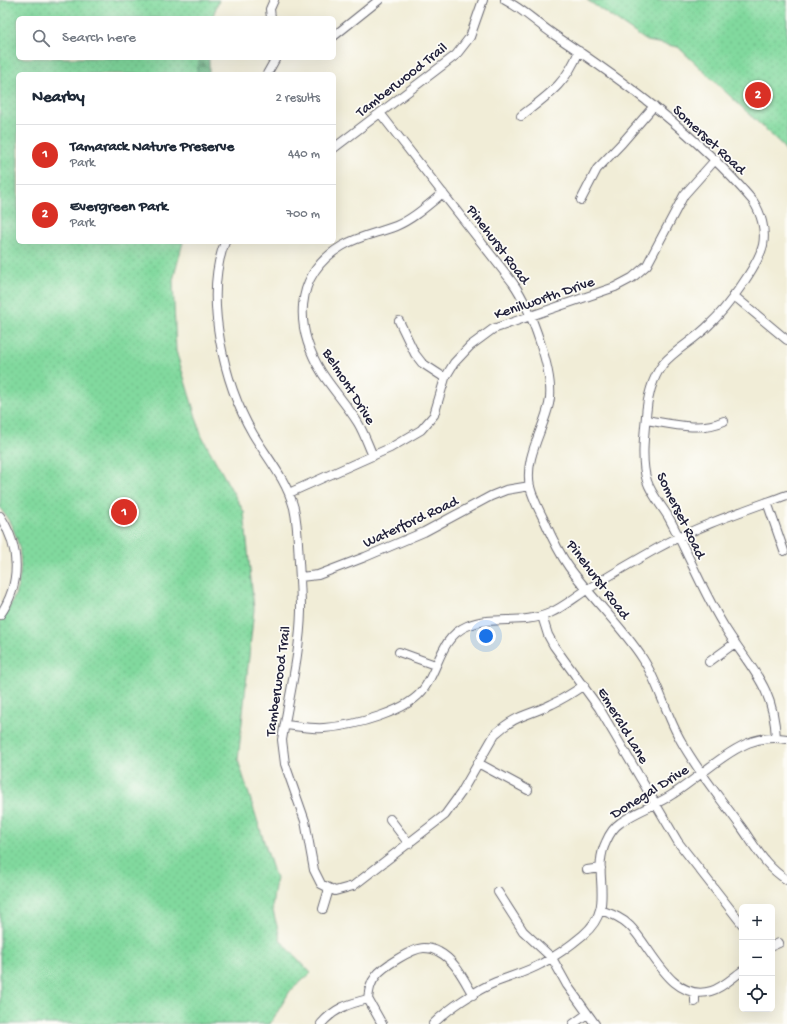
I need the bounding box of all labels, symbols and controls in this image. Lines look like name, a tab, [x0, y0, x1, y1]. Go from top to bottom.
search box	[16, 16, 336, 60]
icon: search	[30, 27, 52, 49]
text: Search here	[62, 29, 136, 47]
street label: Tamberwood Trail	[352, 39, 452, 123]
pin: 2	[745, 80, 771, 110]
text: Nearby	[32, 88, 85, 108]
text: 2 results	[275, 91, 320, 106]
street label: Somerset Road	[668, 102, 750, 180]
text: Tamarack Nature Preserve	[70, 138, 234, 156]
text: 1	[42, 147, 48, 162]
text: 440 m	[288, 147, 320, 162]
text: Park	[70, 156, 95, 171]
text: Evergreen Park	[70, 198, 168, 216]
street label: Pinehurst Road	[461, 201, 534, 289]
text: 2	[42, 207, 48, 222]
text: 700 m	[286, 207, 320, 222]
text: Park	[70, 216, 95, 231]
street label: Kenilworth Drive	[492, 273, 597, 324]
street label: Belmont Drive	[317, 345, 379, 429]
street label: Somerset Road	[651, 470, 709, 563]
street label: Waterford Road	[360, 492, 462, 553]
pin: 1	[111, 497, 137, 527]
street label: Pinehurst Road	[561, 536, 634, 624]
street label: Tamberwood Trail	[262, 625, 296, 739]
your location	[476, 626, 496, 646]
street label: Emerald Lane	[592, 685, 652, 768]
street label: Donegal Drive	[607, 761, 693, 824]
map controls	[739, 904, 775, 1012]
button: +	[739, 904, 775, 940]
button: −	[739, 940, 775, 976]
button: locate	[739, 976, 775, 1012]

